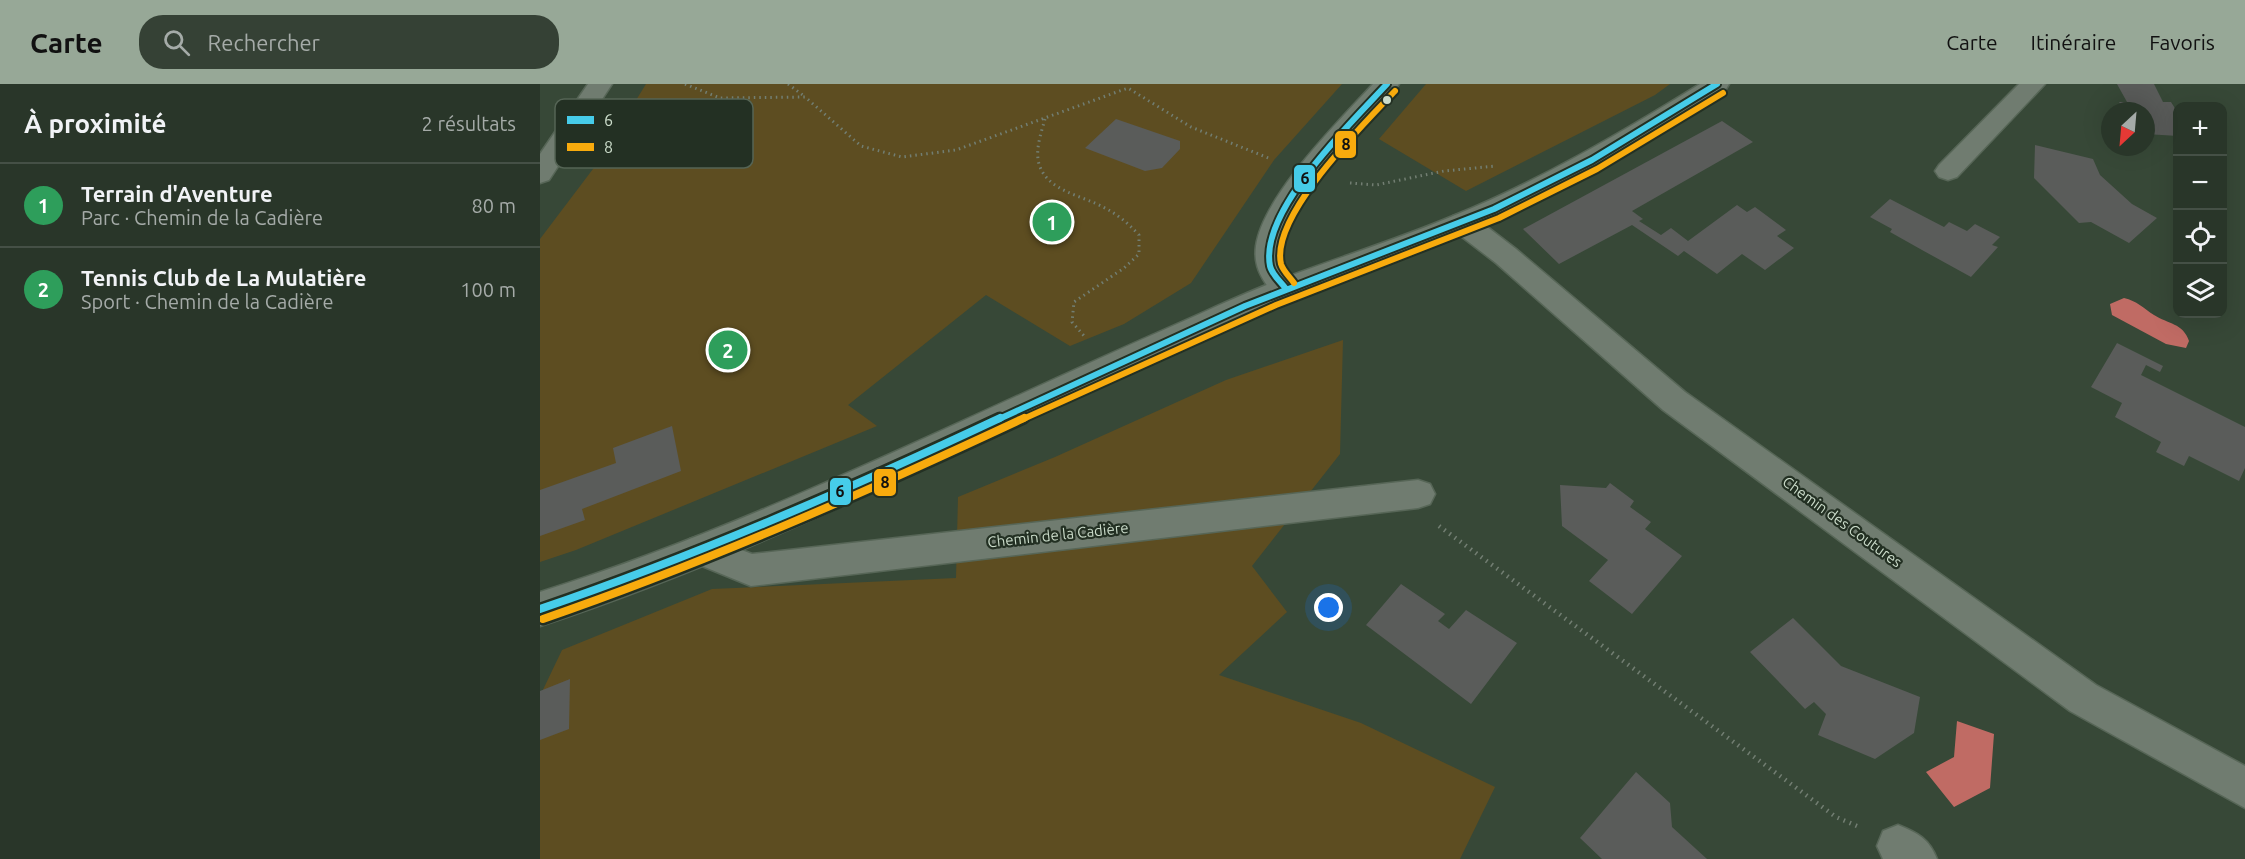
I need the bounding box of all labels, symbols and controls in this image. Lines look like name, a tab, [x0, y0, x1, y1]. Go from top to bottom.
search box	[139, 15, 559, 69]
icon: search	[160, 26, 193, 59]
text: Carte	[30, 27, 103, 58]
text: Rechercher	[208, 30, 320, 55]
text: Carte	[1946, 30, 1998, 54]
text: Itinéraire	[2031, 30, 2116, 54]
text: Favoris	[2149, 30, 2215, 54]
unlabelled marker	[1381, 94, 1393, 106]
legend	[555, 99, 753, 168]
north arrow	[2101, 102, 2155, 156]
map controls	[2173, 102, 2227, 318]
button: +	[2173, 102, 2227, 156]
text: À proximité	[24, 109, 166, 138]
text: 6	[604, 111, 613, 129]
text: 2 résultats	[422, 112, 516, 135]
line badge: 8	[1334, 130, 1357, 159]
text: 8	[1341, 135, 1351, 153]
text: 8	[604, 138, 613, 156]
button: −	[2173, 156, 2227, 210]
line badge: 6	[1293, 164, 1316, 193]
text: 6	[1300, 169, 1310, 187]
text: Terrain d'Aventure	[81, 181, 273, 206]
text: 1	[38, 194, 49, 217]
text: 80 m	[472, 194, 516, 217]
pin: 1	[1032, 200, 1072, 244]
text: Parc · Chemin de la Cadière	[81, 206, 323, 229]
button: locate	[2173, 210, 2227, 264]
button: layers	[2173, 264, 2227, 318]
text: Tennis Club de La Mulatière	[81, 265, 366, 290]
text: 2	[38, 278, 49, 301]
text: 100 m	[460, 278, 516, 301]
text: Sport · Chemin de la Cadière	[81, 290, 333, 313]
pin: 2	[708, 328, 747, 372]
line badge: 8	[873, 468, 897, 497]
text: 8	[880, 473, 890, 491]
street label: Chemin des Coutures	[1779, 473, 1905, 571]
line badge: 6	[829, 477, 852, 506]
text: 6	[835, 482, 845, 500]
street label: Chemin de la Cadière	[987, 519, 1129, 550]
your location	[1314, 593, 1343, 622]

